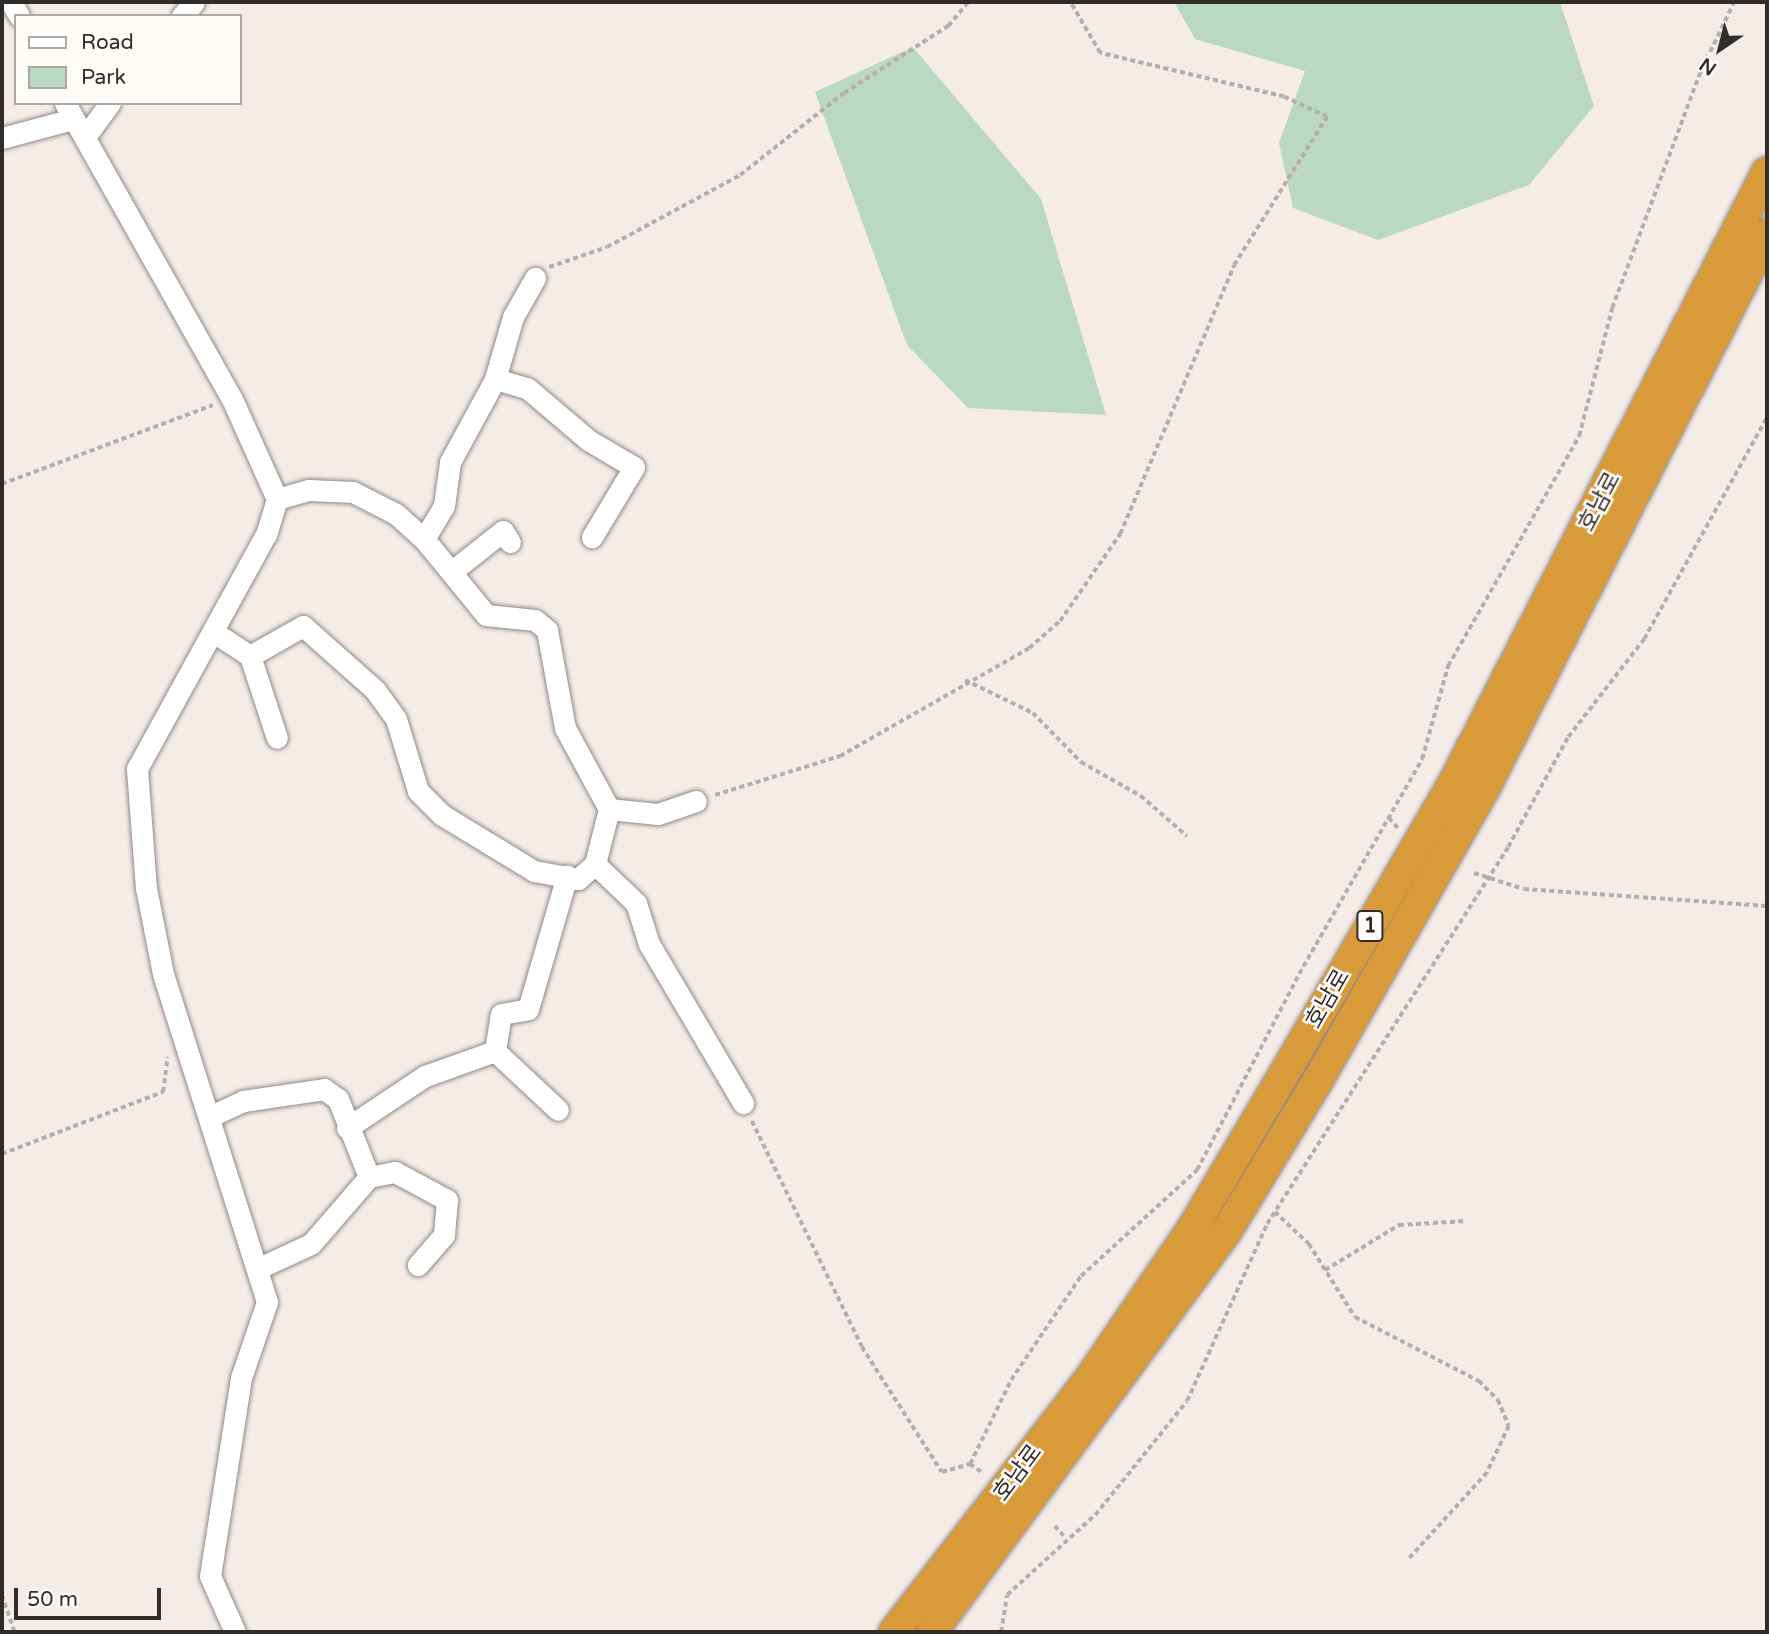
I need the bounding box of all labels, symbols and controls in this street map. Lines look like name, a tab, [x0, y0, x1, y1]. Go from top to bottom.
legend	[14, 14, 242, 105]
north arrow	[1685, 14, 1755, 84]
text: Road	[81, 30, 134, 55]
text: N	[1695, 53, 1721, 80]
text: Park	[81, 65, 126, 90]
street label: 호남로	[1573, 467, 1627, 537]
road number: 1	[1356, 908, 1384, 944]
street label: 호남로	[1300, 965, 1356, 1033]
street label: 호남로	[988, 1439, 1048, 1507]
scale bar	[18, 1574, 164, 1618]
text: 50 m	[27, 1587, 78, 1612]

